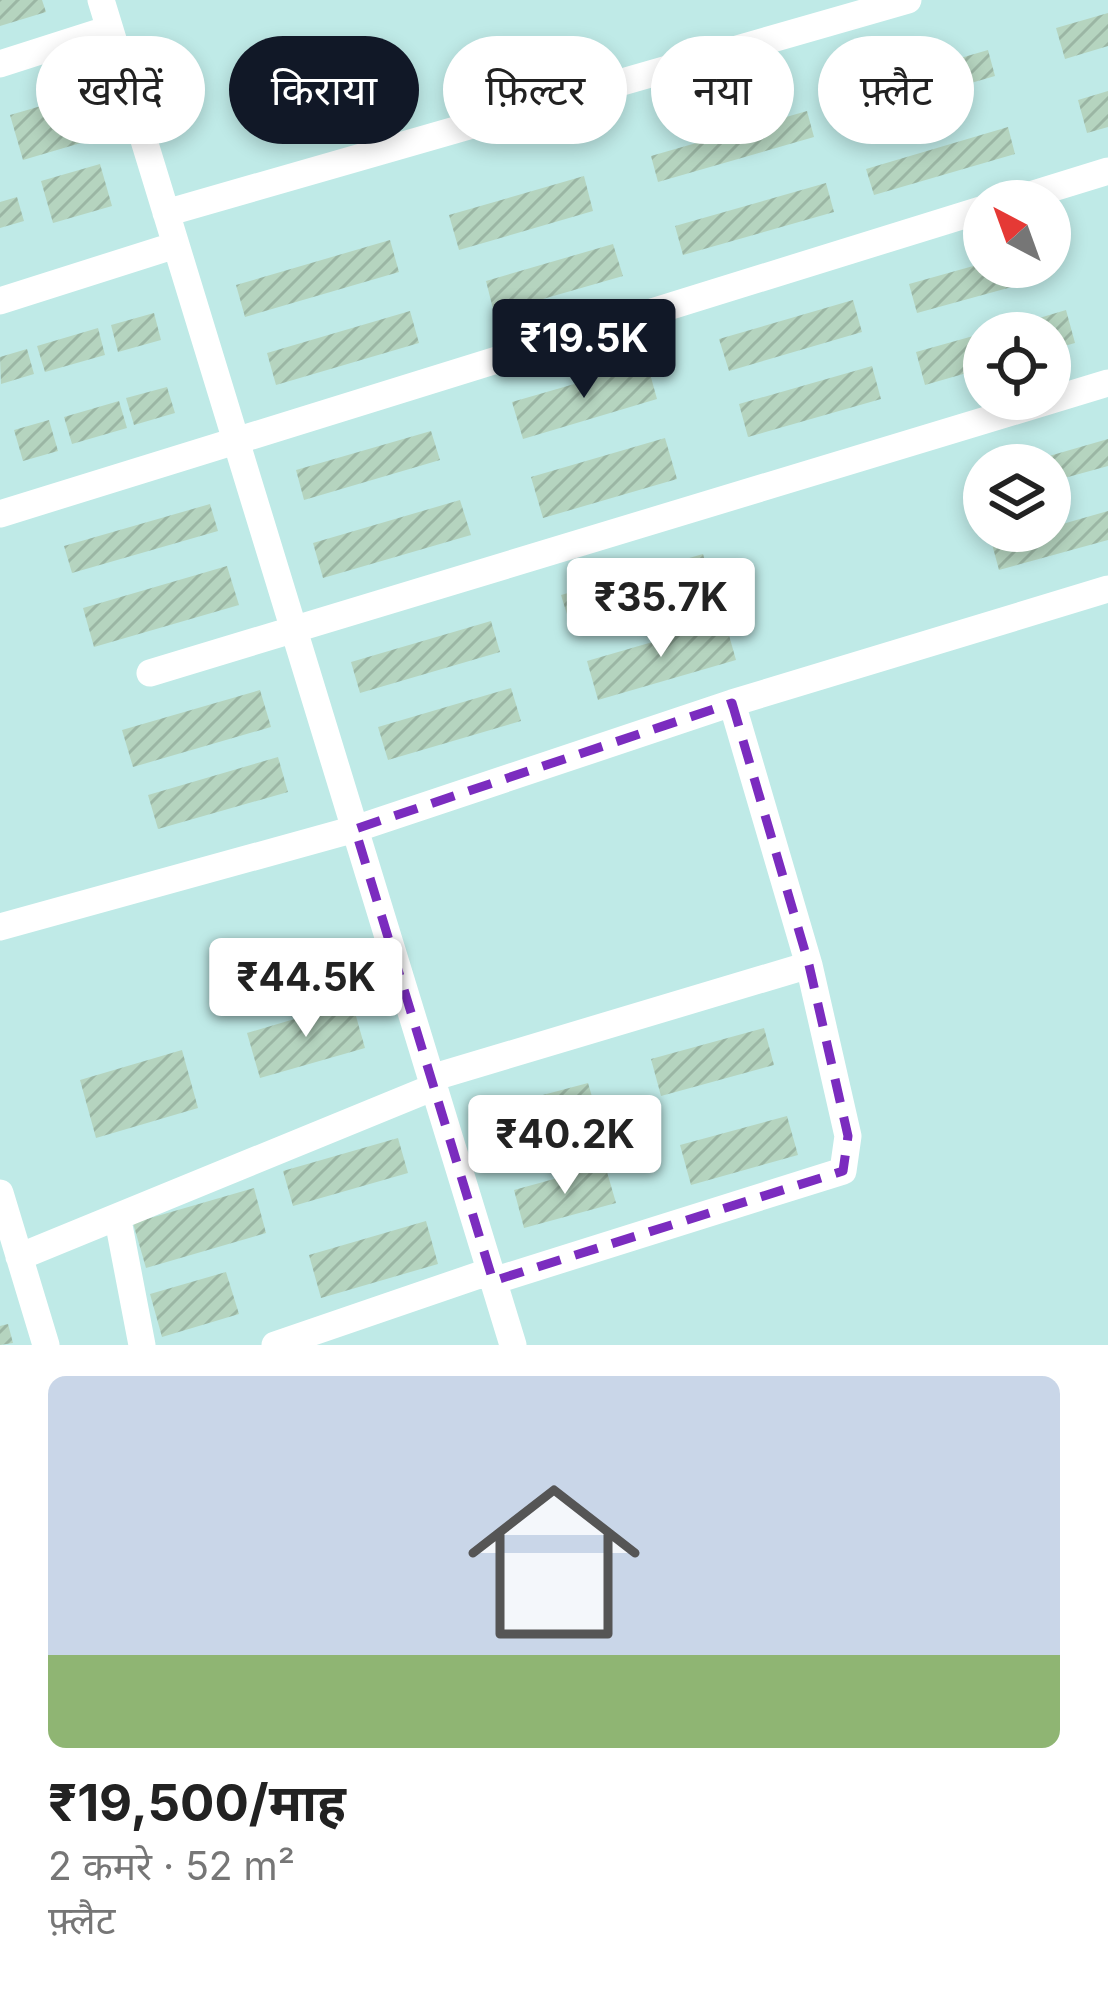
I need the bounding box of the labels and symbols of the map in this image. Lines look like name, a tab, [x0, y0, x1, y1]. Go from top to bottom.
north arrow	[963, 180, 1071, 288]
pin: ₹19.5K	[486, 299, 682, 401]
pin: ₹35.7K	[563, 558, 759, 660]
pin: ₹44.5K	[208, 938, 404, 1040]
pin: ₹40.2K	[467, 1095, 663, 1197]

